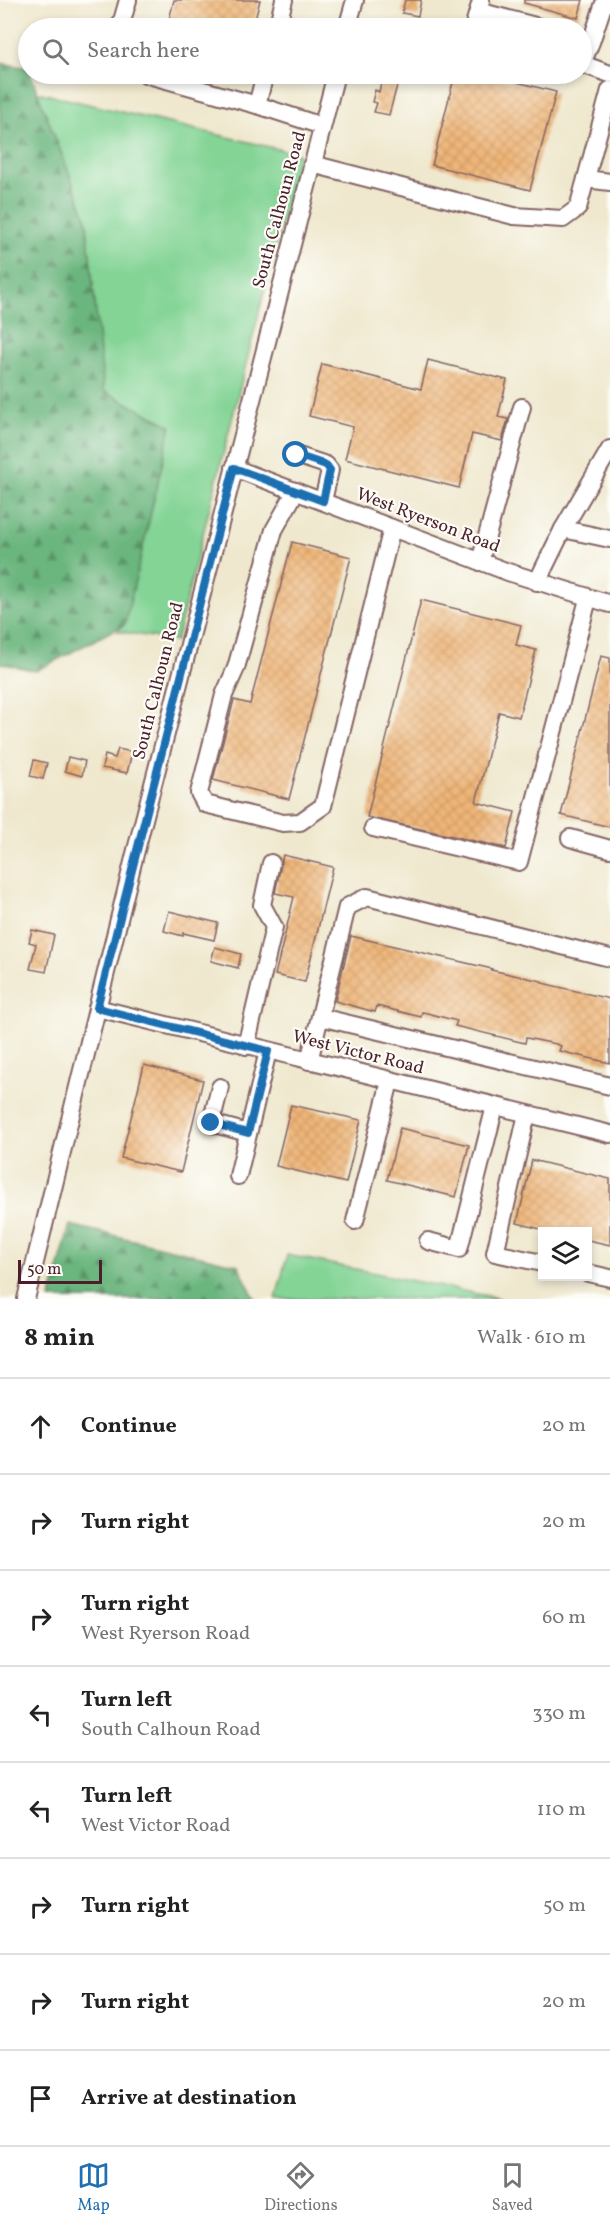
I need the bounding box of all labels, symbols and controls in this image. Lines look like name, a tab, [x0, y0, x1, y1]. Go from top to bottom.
search box	[18, 18, 592, 84]
icon: search	[39, 35, 72, 68]
text: Search here	[87, 36, 200, 67]
street label: South Calhoun Road	[247, 129, 313, 291]
route start	[282, 441, 308, 467]
street label: West Ryerson Road	[352, 482, 504, 560]
street label: South Calhoun Road	[127, 599, 191, 763]
street label: West Victor Road	[290, 1025, 426, 1081]
route end	[197, 1109, 223, 1135]
map controls	[538, 1227, 592, 1281]
button: layers	[538, 1227, 592, 1281]
scale bar	[18, 1257, 102, 1284]
text: 50 m	[27, 1259, 61, 1281]
text: 8 min	[24, 1320, 95, 1356]
text: Walk · 610 m	[477, 1324, 586, 1352]
icon: ahead	[24, 1410, 57, 1443]
text: Continue	[81, 1411, 177, 1442]
text: 20 m	[542, 1412, 586, 1440]
icon: right	[24, 1506, 57, 1539]
text: Turn right	[81, 1507, 189, 1538]
text: 20 m	[542, 1508, 586, 1536]
text: Turn right	[81, 1589, 189, 1620]
icon: right	[24, 1602, 57, 1635]
text: 60 m	[542, 1604, 586, 1632]
text: West Ryerson Road	[81, 1620, 250, 1648]
text: Turn left	[81, 1685, 172, 1716]
icon: left	[24, 1698, 57, 1731]
text: 330 m	[532, 1700, 586, 1728]
text: South Calhoun Road	[81, 1716, 261, 1744]
text: Turn left	[81, 1781, 172, 1812]
icon: left	[24, 1794, 57, 1827]
text: 110 m	[537, 1796, 586, 1824]
text: West Victor Road	[81, 1812, 231, 1840]
icon: right	[24, 1890, 57, 1923]
text: Turn right	[81, 1891, 189, 1922]
text: 50 m	[543, 1892, 586, 1920]
icon: right	[24, 1986, 57, 2019]
text: Turn right	[81, 1987, 189, 2018]
text: 20 m	[542, 1988, 586, 2016]
icon: arrive	[24, 2082, 57, 2115]
text: Arrive at destination	[81, 2083, 297, 2114]
tab: Map	[77, 2159, 110, 2217]
tab: Directions	[264, 2159, 338, 2217]
tab: Saved	[492, 2159, 533, 2217]

